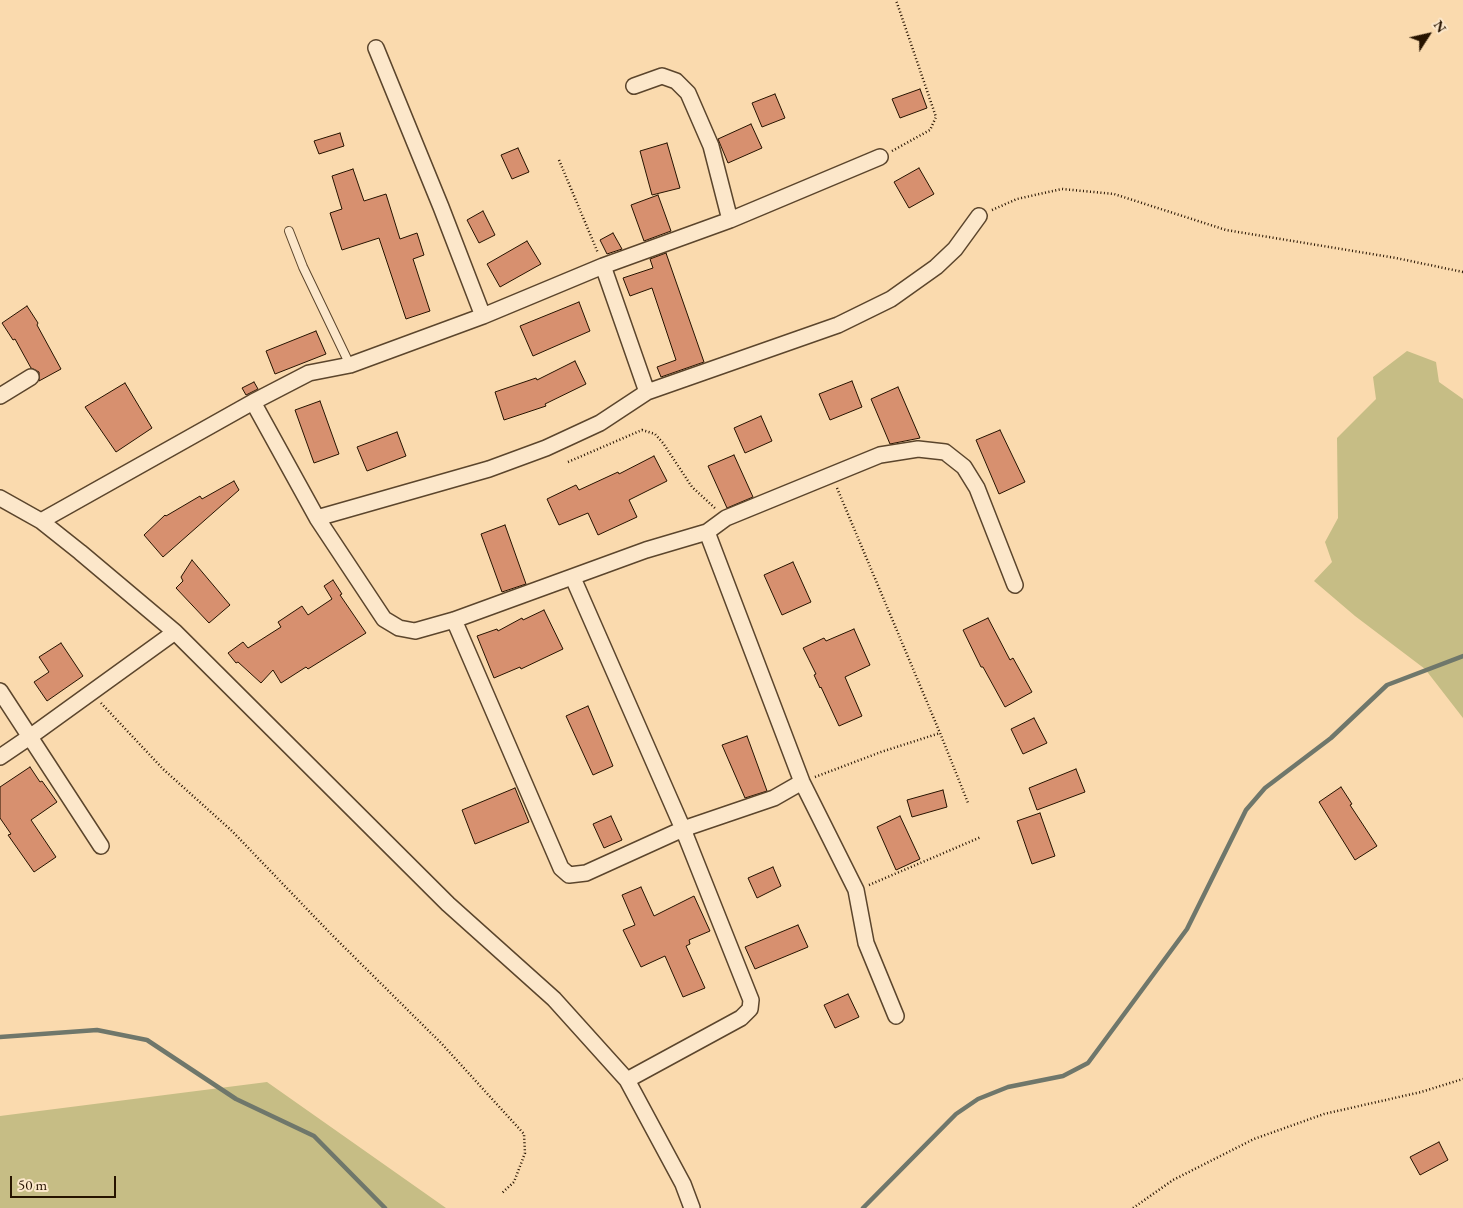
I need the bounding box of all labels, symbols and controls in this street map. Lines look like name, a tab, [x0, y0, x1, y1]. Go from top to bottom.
north arrow	[1403, 10, 1453, 60]
text: N	[1430, 17, 1451, 36]
scale bar	[12, 1166, 119, 1198]
text: 50 m	[18, 1175, 47, 1194]

